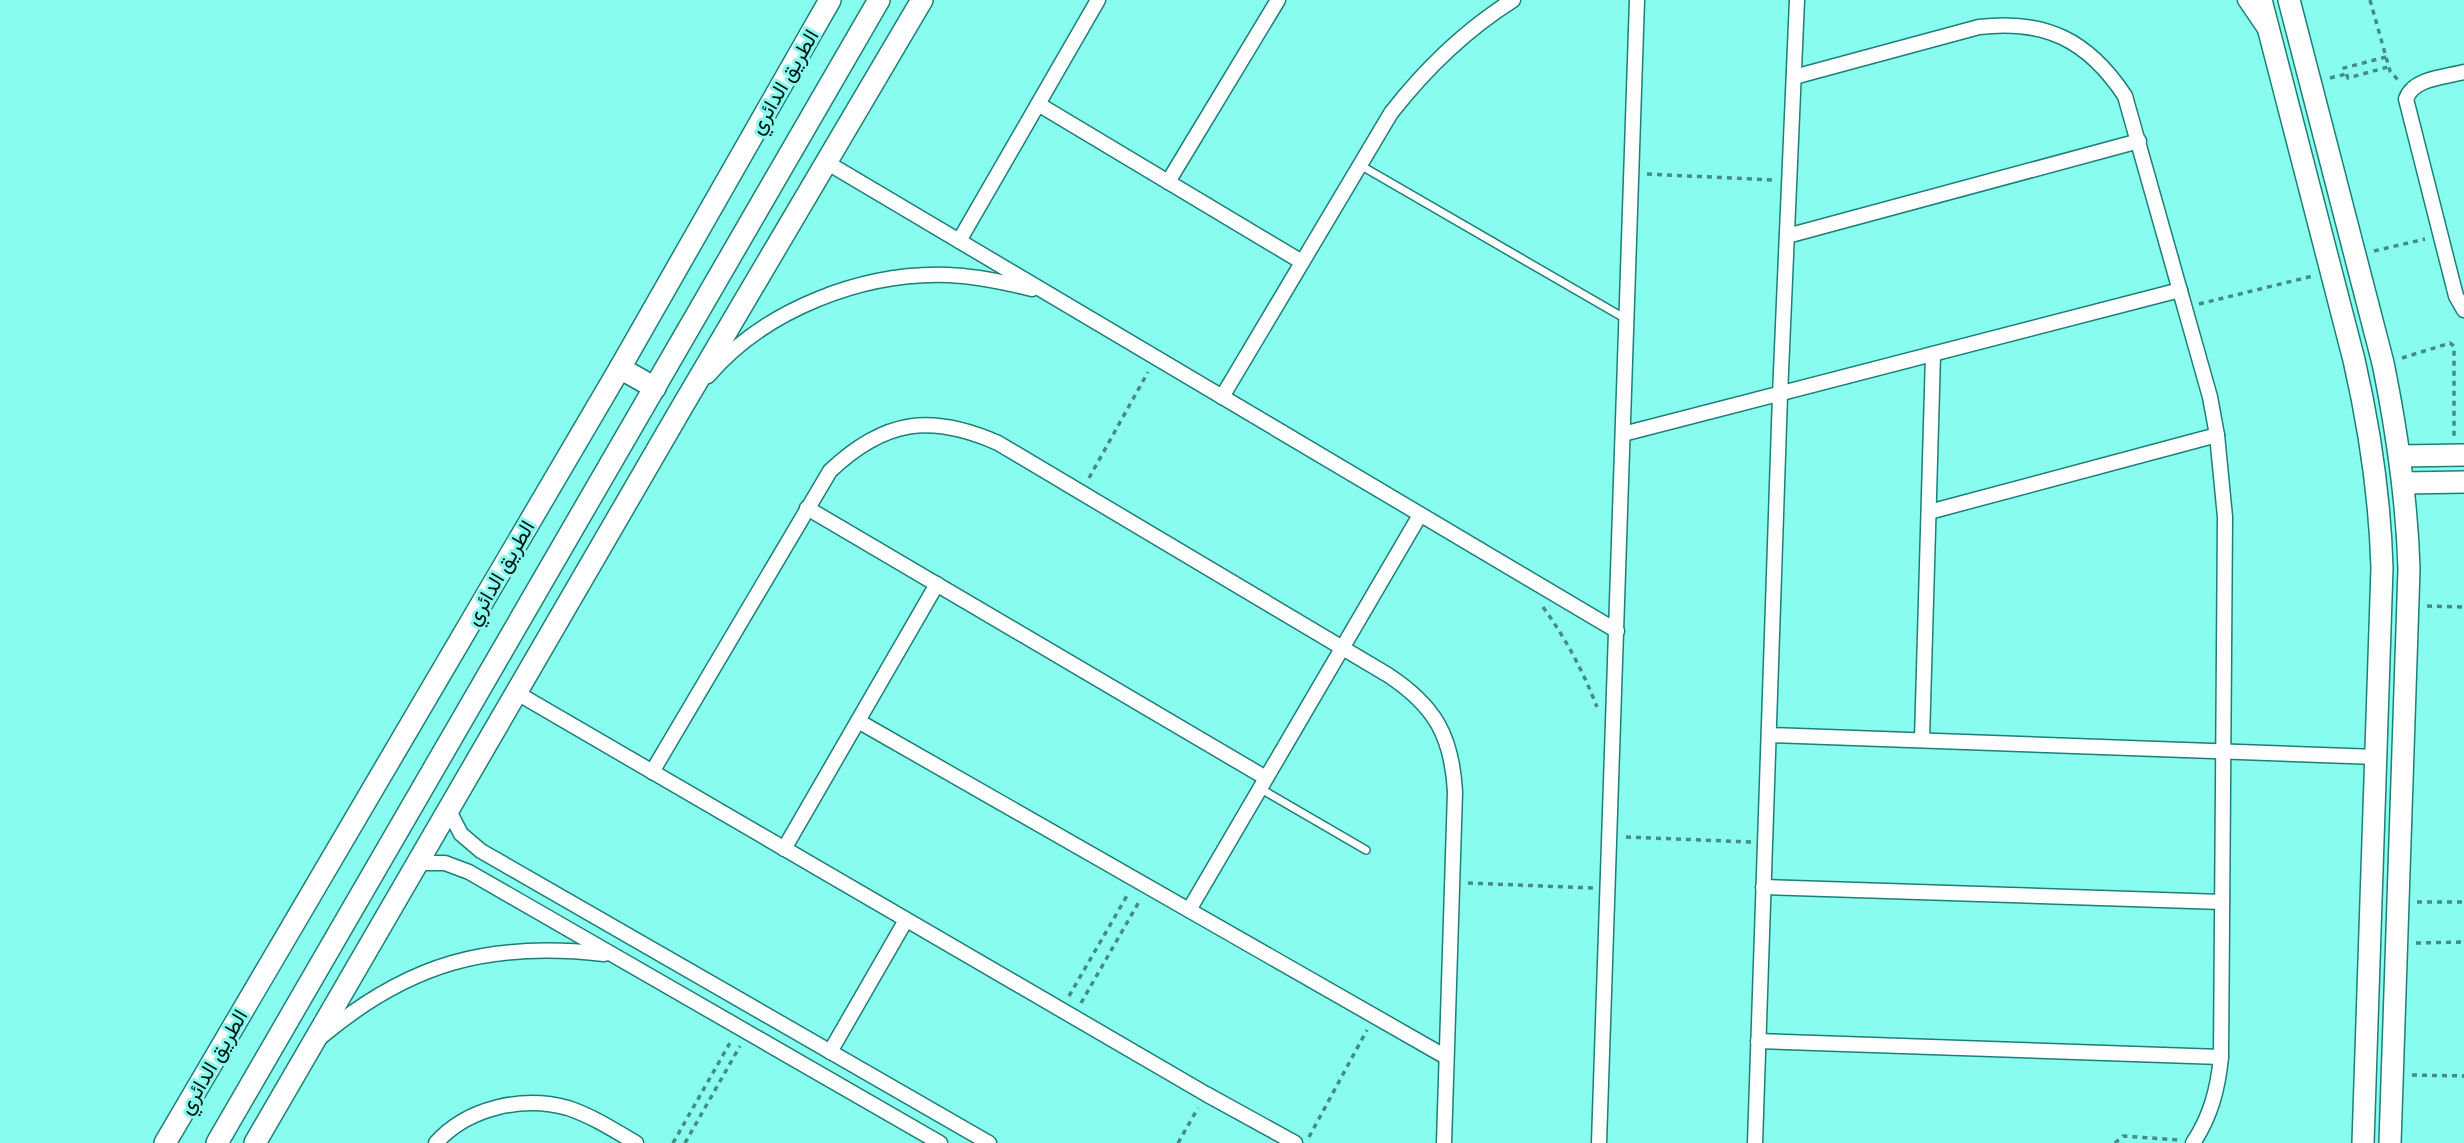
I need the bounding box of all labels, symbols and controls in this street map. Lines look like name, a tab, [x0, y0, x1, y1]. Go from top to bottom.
street label: الطريق الدائري	[744, 25, 828, 141]
street label: الطريق الدائري	[460, 516, 544, 632]
street label: الطريق الدائري	[173, 1005, 257, 1121]

